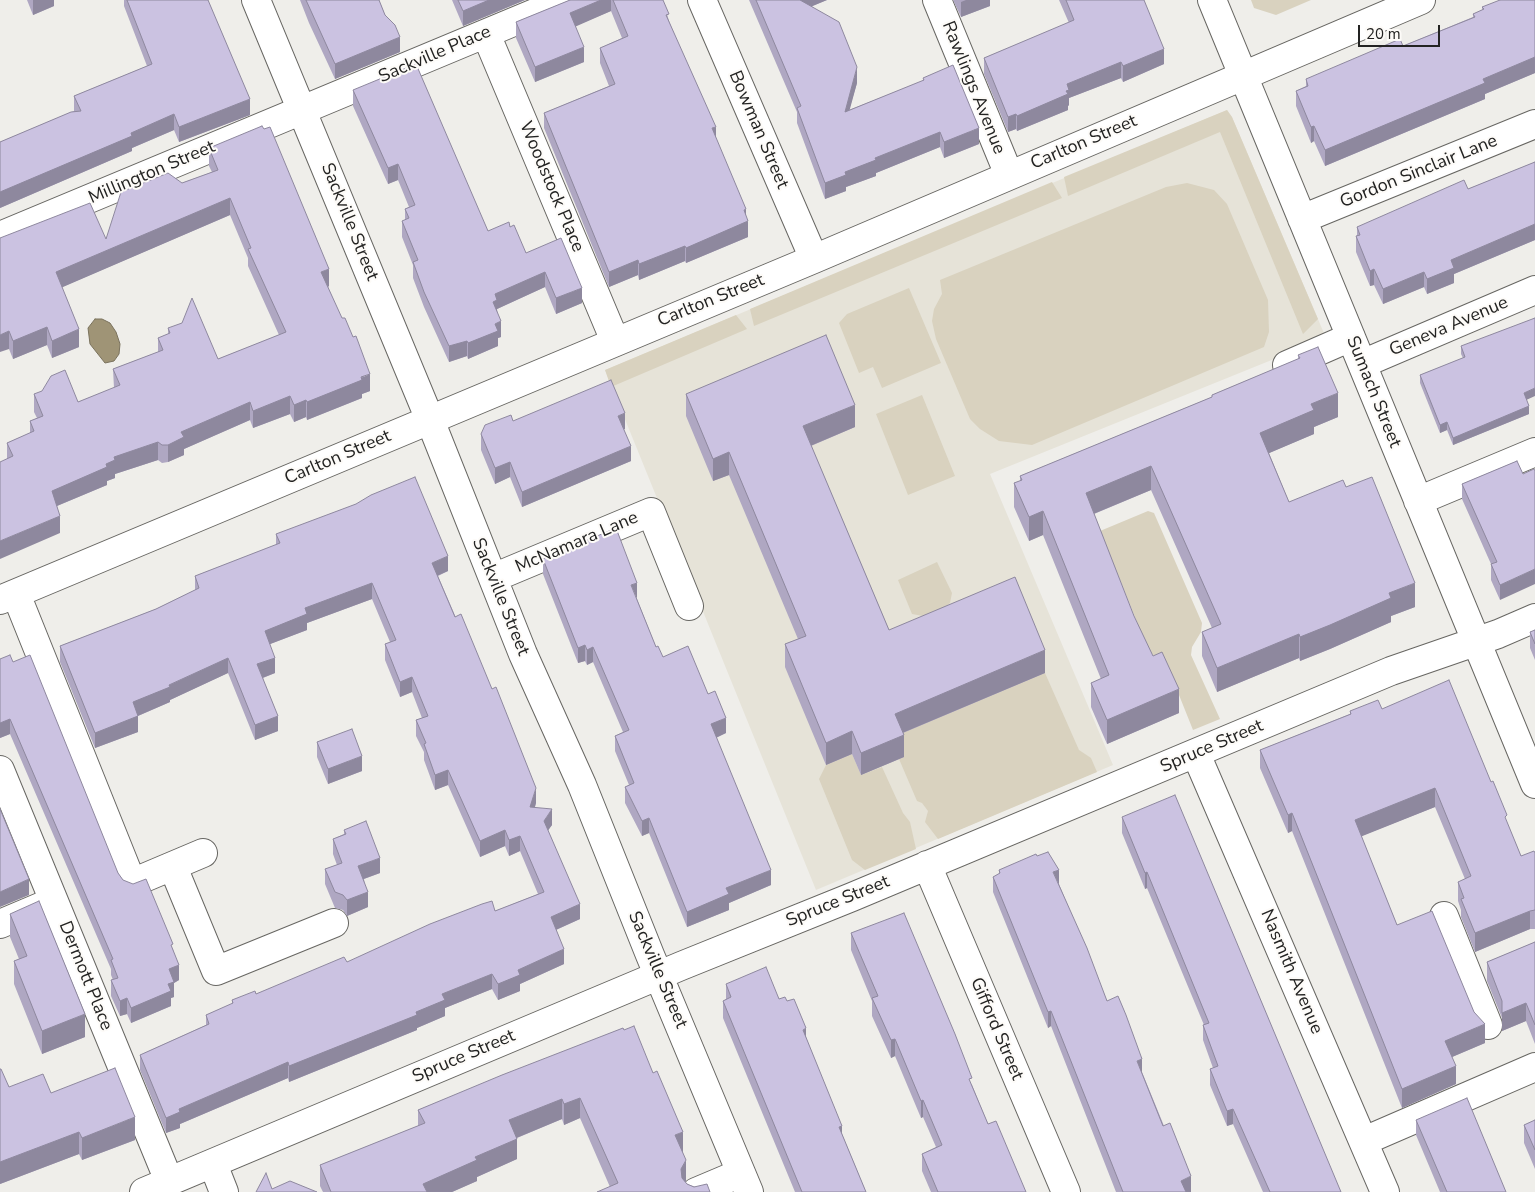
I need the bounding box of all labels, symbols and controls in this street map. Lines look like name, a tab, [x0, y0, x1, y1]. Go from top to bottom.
scale bar	[1360, 15, 1442, 47]
street label: Rawlings Avenue	[936, 18, 1010, 158]
street label: Sackville Place	[376, 22, 494, 88]
text: 20 m	[1366, 24, 1401, 44]
street label: Bowman Street	[723, 68, 793, 192]
street label: Carlton Street	[1028, 111, 1140, 175]
street label: Woodstock Place	[514, 118, 588, 256]
street label: Gordon Sinclair Lane	[1337, 131, 1501, 213]
street label: Millington Street	[85, 137, 219, 209]
street label: Sackville Street	[316, 160, 382, 284]
street label: Carlton Street	[654, 270, 768, 332]
street label: Geneva Avenue	[1386, 292, 1512, 362]
street label: Sumach Street	[1341, 333, 1405, 451]
street label: Carlton Street	[282, 426, 394, 490]
street label: McNamara Lane	[512, 507, 642, 579]
street label: Sackville Street	[467, 535, 533, 659]
street label: Spruce Street	[1157, 716, 1267, 778]
street label: Spruce Street	[783, 871, 893, 933]
street label: Nasmith Avenue	[1255, 906, 1327, 1038]
street label: Sackville Street	[623, 908, 691, 1032]
street label: Dermott Place	[53, 918, 117, 1034]
street label: Gifford Street	[965, 974, 1027, 1084]
street label: Spruce Street	[409, 1026, 519, 1088]

